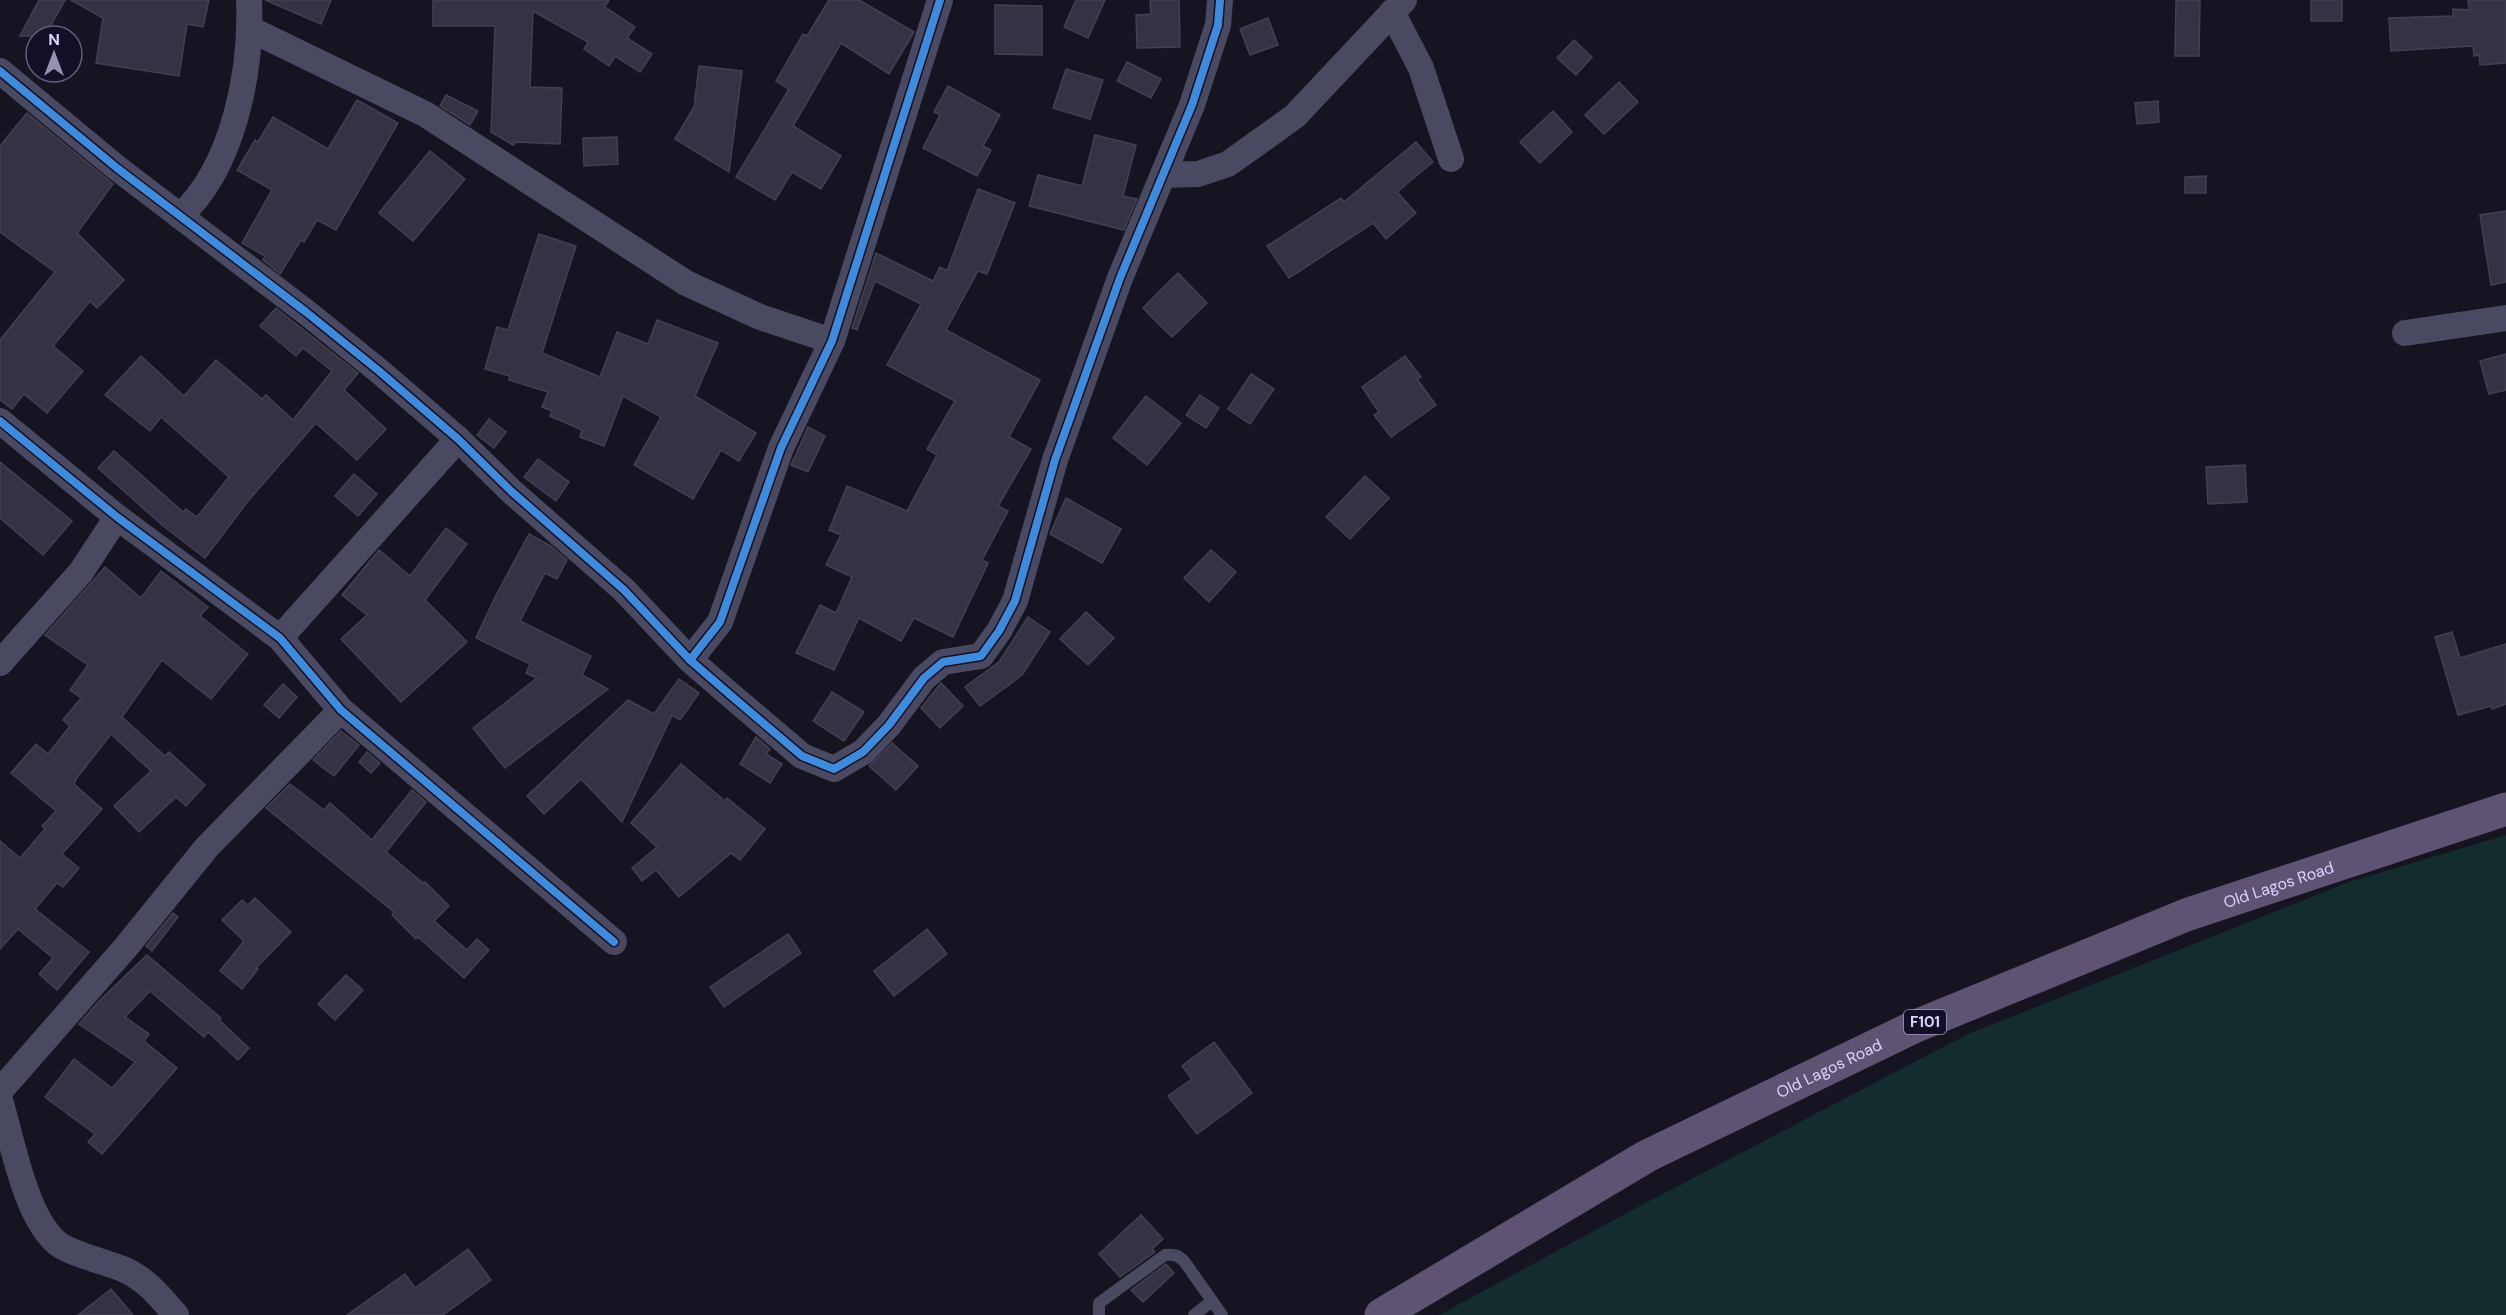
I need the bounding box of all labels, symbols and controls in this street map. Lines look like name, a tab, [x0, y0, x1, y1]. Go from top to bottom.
north arrow	[24, 24, 84, 84]
text: N	[48, 29, 60, 50]
street label: Old Lagos Road	[2221, 857, 2337, 913]
road number: F101	[1904, 1010, 1946, 1034]
street label: Old Lagos Road	[1773, 1034, 1886, 1103]

